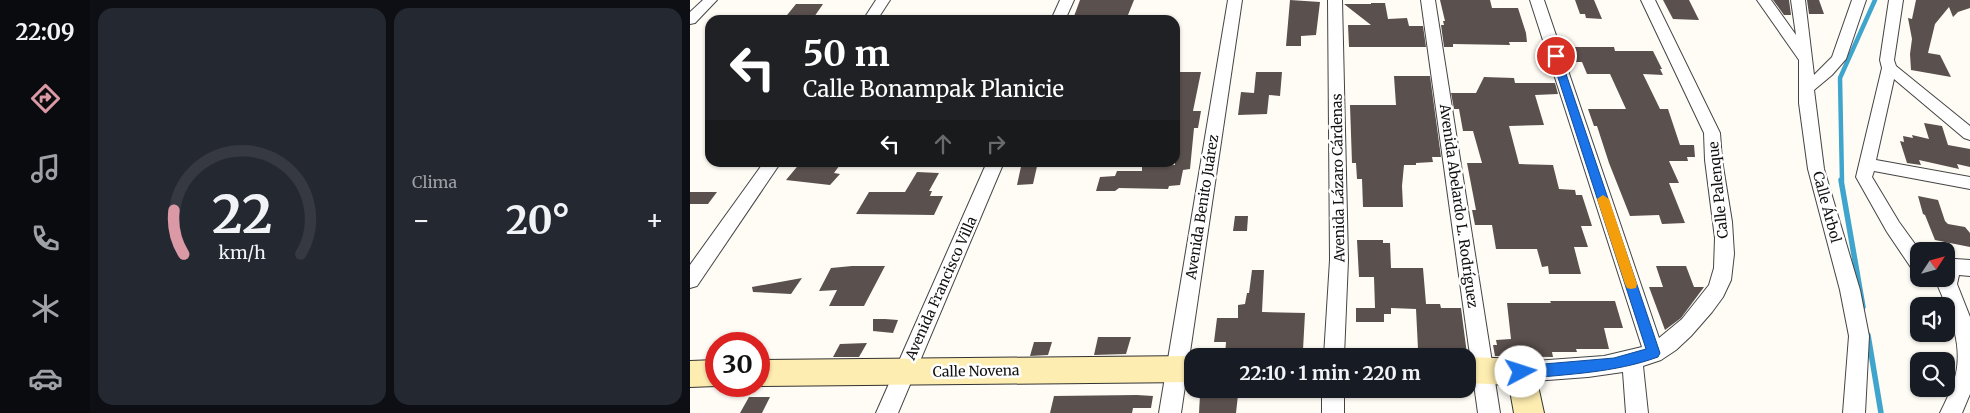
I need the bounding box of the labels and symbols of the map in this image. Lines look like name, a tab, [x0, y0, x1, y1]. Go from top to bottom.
pin	[1535, 35, 1577, 77]
street label: Avenida Lázaro Cárdenas	[1328, 93, 1348, 264]
street label: Avenida Abelardo L. Rodríguez	[1436, 102, 1482, 310]
street label: Avenida Benito Juárez	[1182, 133, 1222, 282]
street label: Calle Palenque	[1704, 140, 1732, 240]
street label: Calle Árbol	[1809, 169, 1845, 245]
street label: Avenida Francisco Villa	[901, 213, 981, 363]
north arrow	[1910, 242, 1955, 288]
speed limit sign: 30	[705, 332, 770, 397]
position arrow	[1494, 345, 1546, 397]
street label: Calle Novena	[932, 361, 1020, 381]

